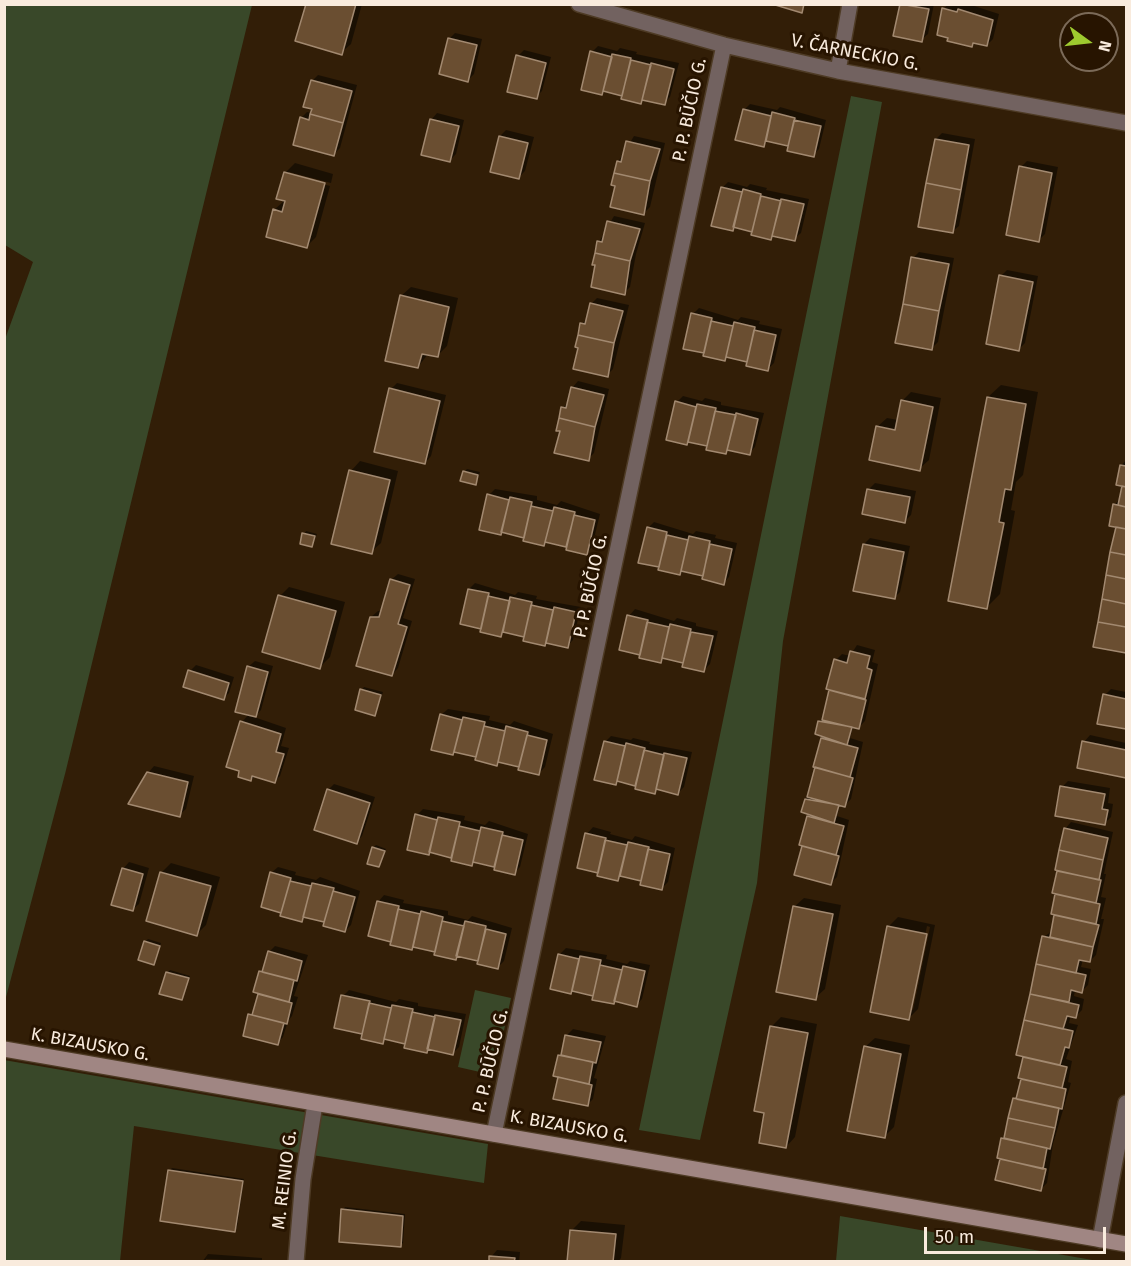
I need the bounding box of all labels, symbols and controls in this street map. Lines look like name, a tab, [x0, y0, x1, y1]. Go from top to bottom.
north arrow	[1059, 12, 1119, 72]
street label: V. ČARNECKIO G.	[789, 30, 921, 76]
text: N	[1094, 39, 1115, 54]
street label: P. P. BŪČIO G.	[668, 56, 712, 164]
street label: P. P. BŪČIO G.	[569, 532, 613, 640]
street label: P. P. BŪČIO G.	[469, 1007, 513, 1115]
street label: K. BIZAUSKO G.	[29, 1024, 151, 1066]
street label: K. BIZAUSKO G.	[508, 1106, 630, 1148]
street label: M. REINIO G.	[268, 1129, 302, 1231]
scale bar	[927, 1215, 1108, 1253]
text: 50 m	[935, 1226, 974, 1248]

